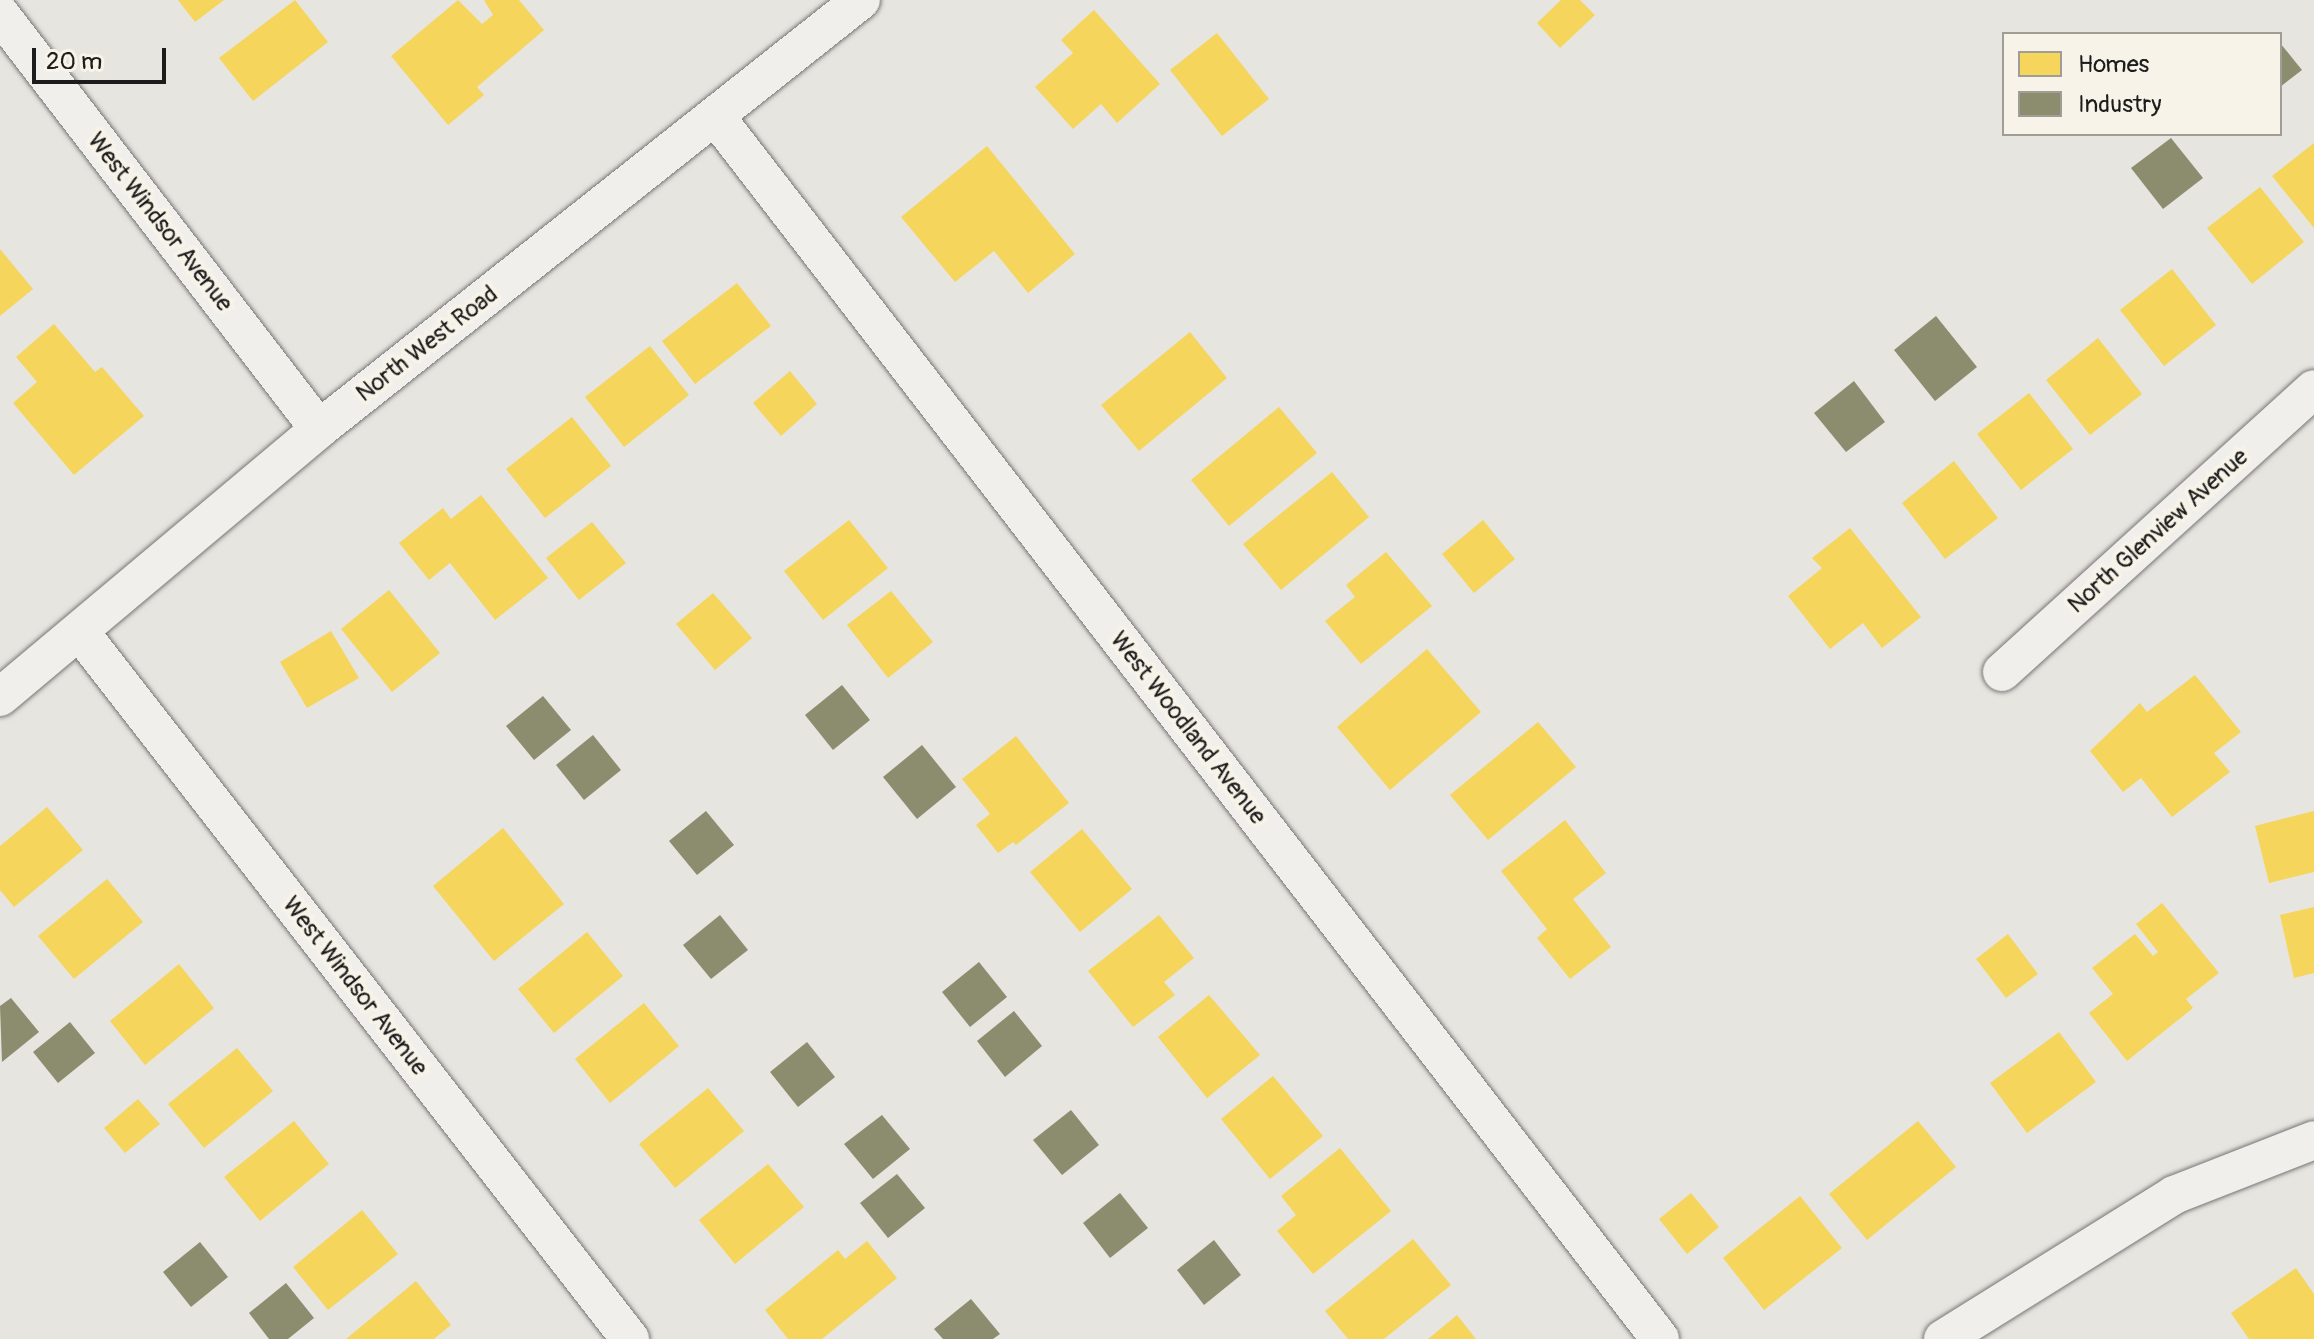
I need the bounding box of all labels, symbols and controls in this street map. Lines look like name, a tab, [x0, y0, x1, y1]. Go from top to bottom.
scale bar	[36, 32, 170, 82]
legend	[2002, 32, 2282, 136]
text: 20 m	[46, 47, 102, 76]
text: Homes	[2078, 50, 2149, 79]
text: Industry	[2078, 90, 2161, 119]
street label: West Windsor Avenue	[81, 127, 239, 317]
street label: North West Road	[351, 280, 503, 408]
street label: North Glenview Avenue	[2062, 443, 2254, 619]
street label: West Woodland Avenue	[1104, 626, 1272, 830]
street label: West Windsor Avenue	[276, 891, 434, 1081]

